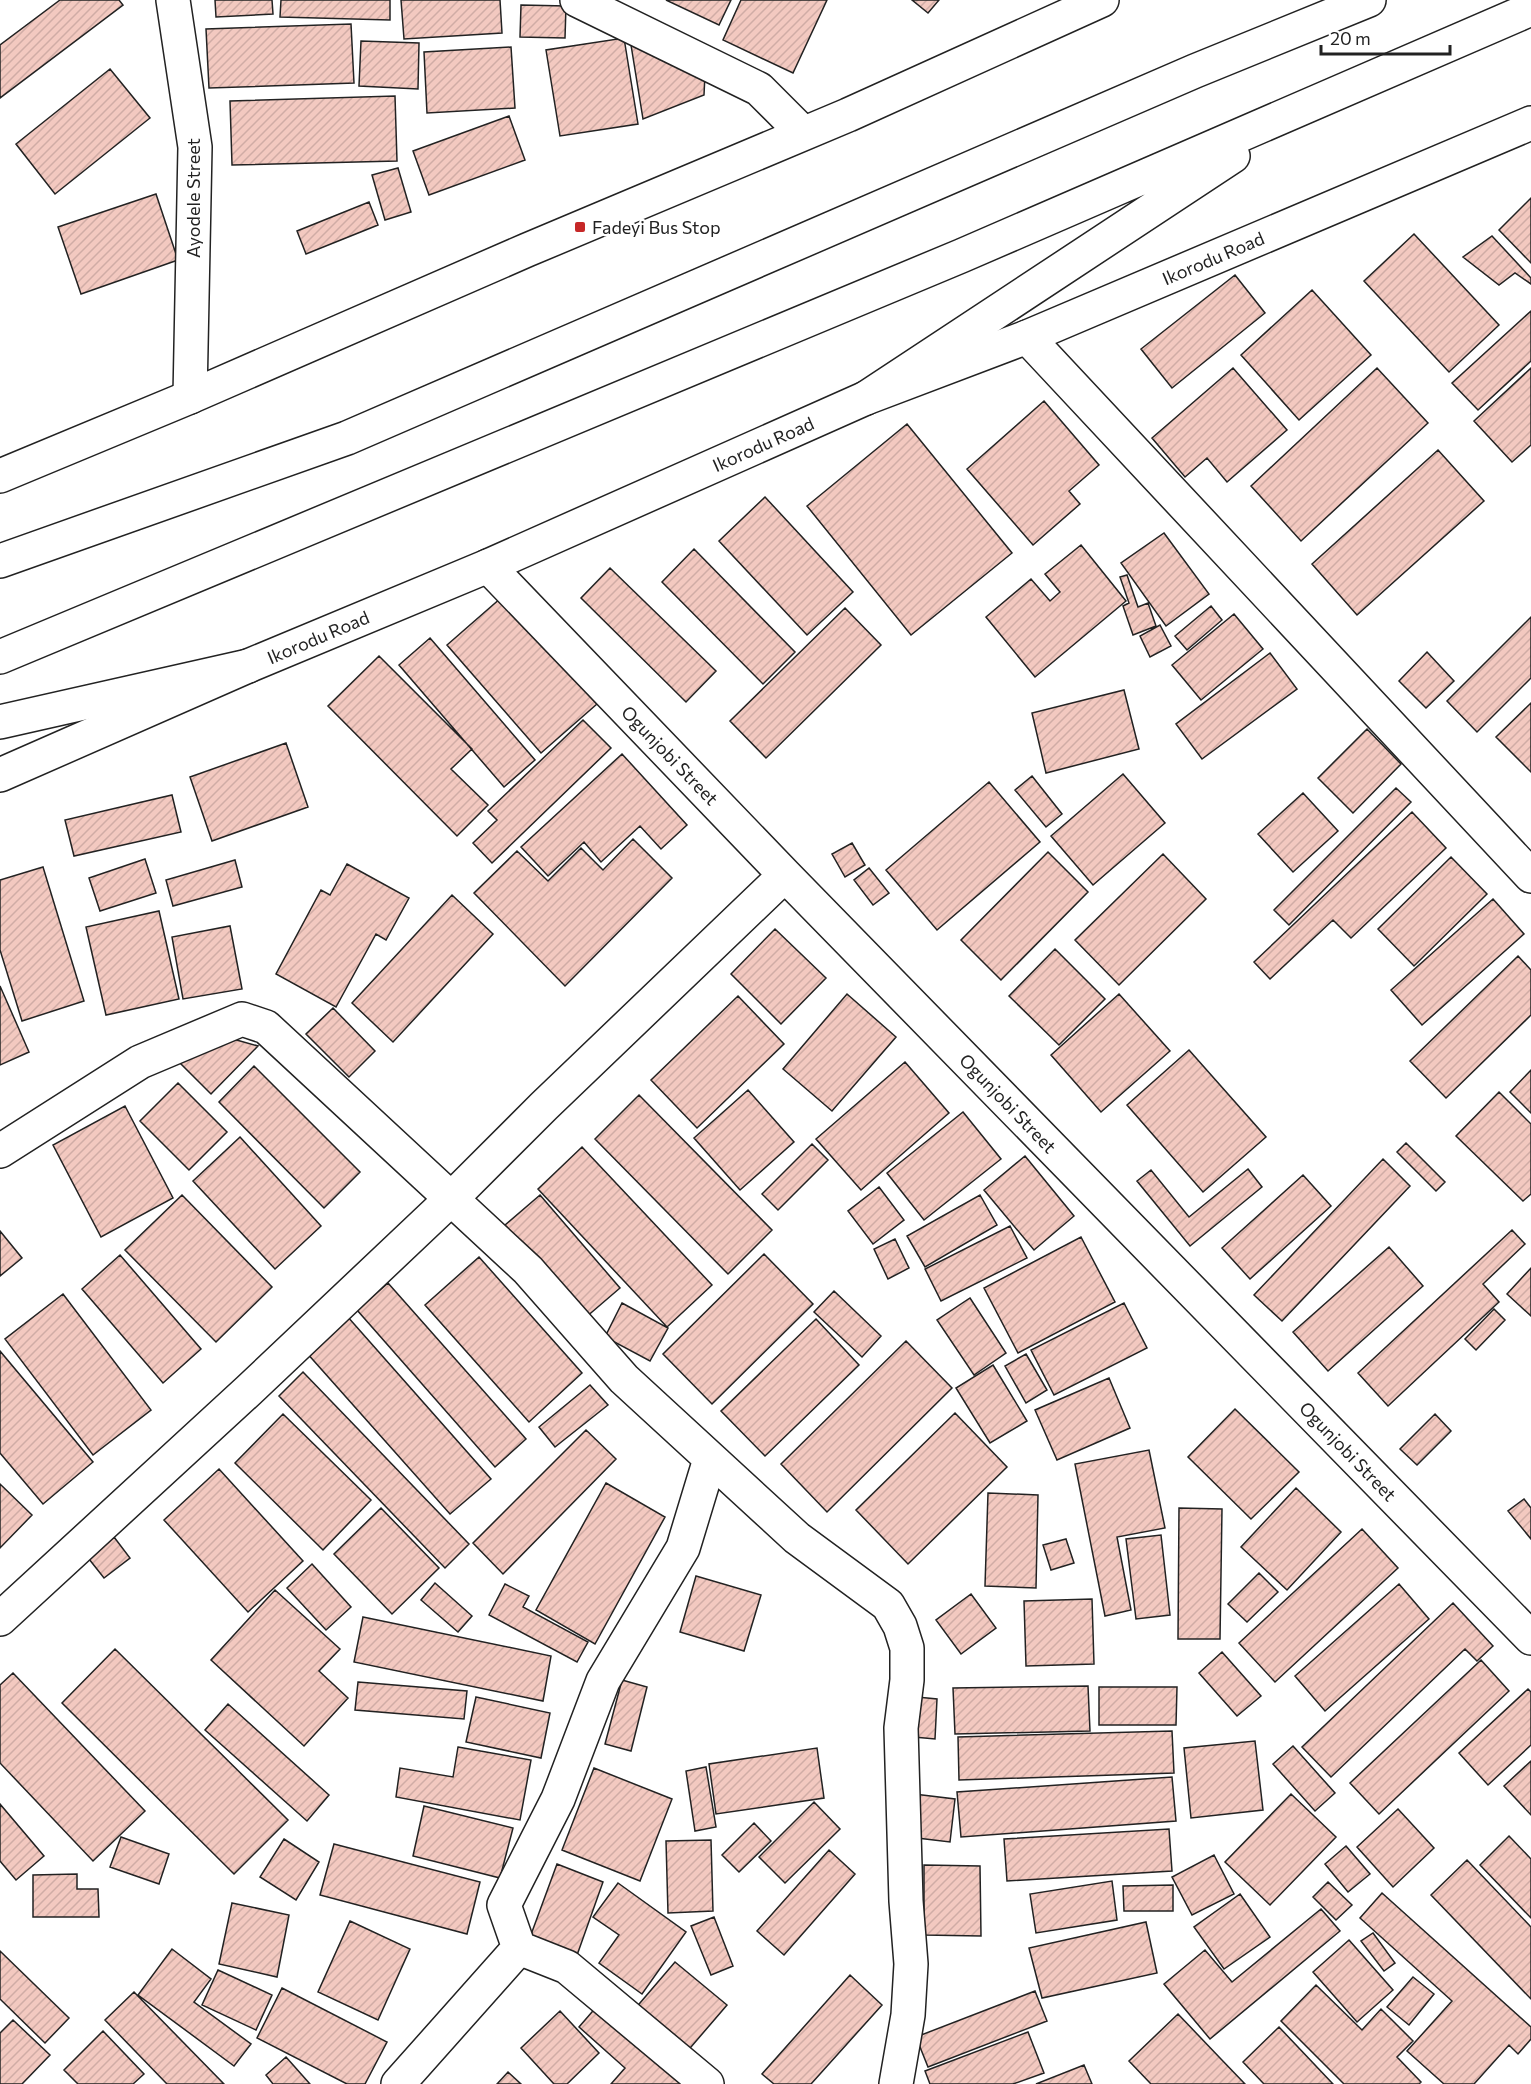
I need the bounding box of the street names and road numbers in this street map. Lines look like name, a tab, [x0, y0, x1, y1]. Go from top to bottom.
street label: Ayodele Street	[182, 138, 204, 258]
street label: Ikorodu Road	[1159, 227, 1267, 289]
street label: Ikorodu Road	[709, 412, 817, 476]
street label: Ikorodu Road	[264, 606, 372, 668]
street label: Ogunjobi Street	[617, 701, 723, 809]
street label: Ogunjobi Street	[955, 1049, 1061, 1157]
street label: Ogunjobi Street	[1295, 1397, 1401, 1505]

